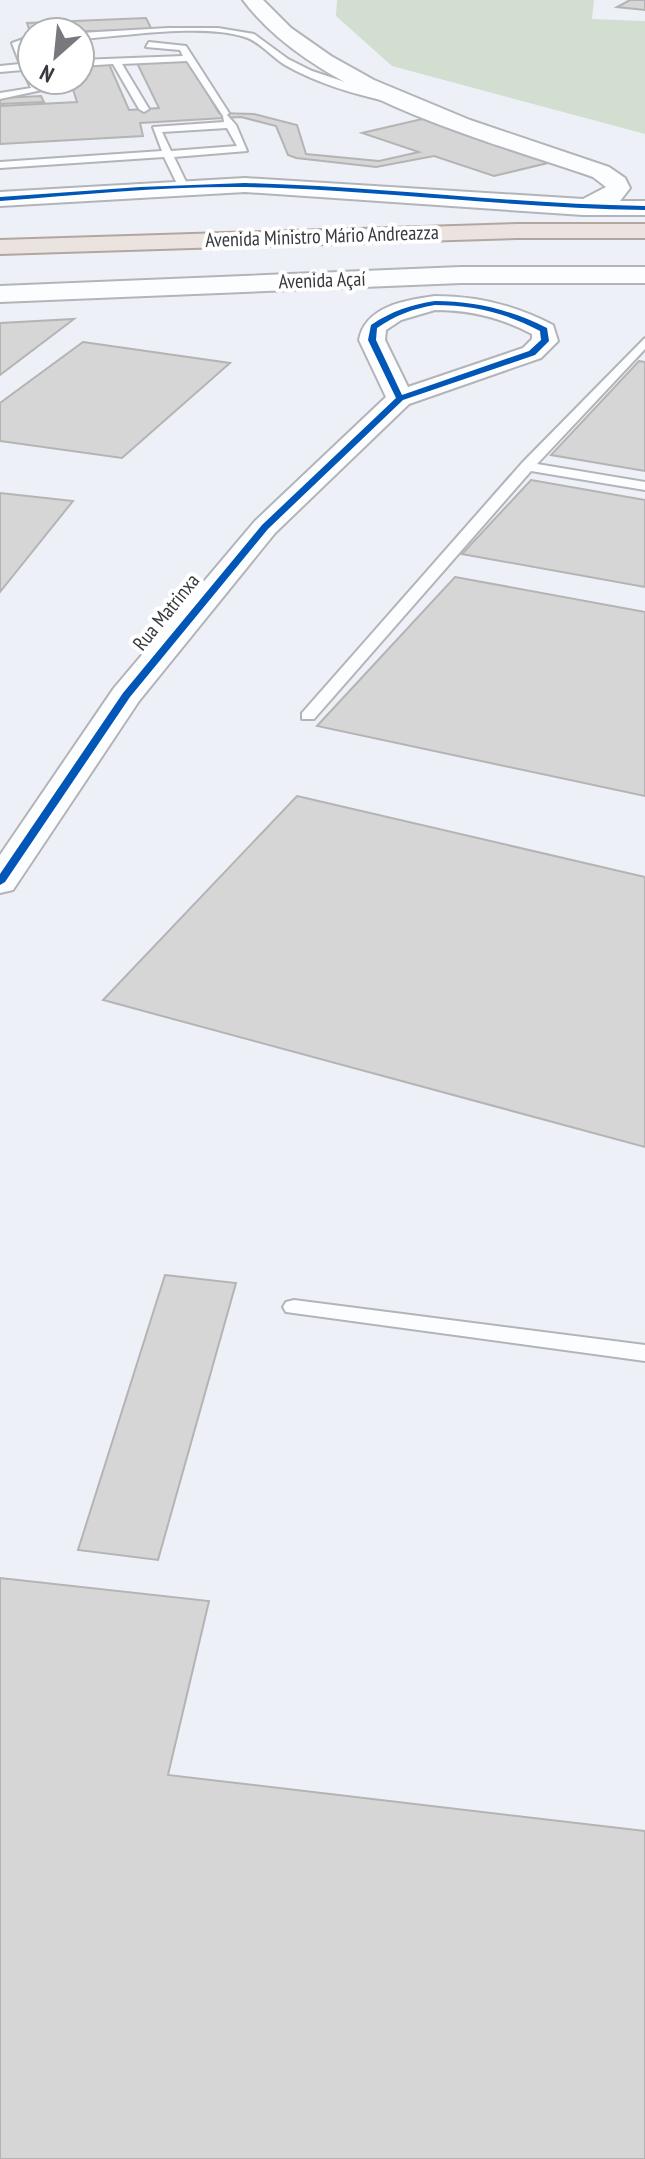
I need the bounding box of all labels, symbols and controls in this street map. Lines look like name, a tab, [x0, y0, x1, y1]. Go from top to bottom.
north arrow	[16, 16, 96, 96]
text: N	[35, 59, 59, 89]
street label: Avenida Ministro Mário Andreazza	[205, 219, 439, 253]
street label: Avenida Açaí	[278, 265, 367, 295]
street label: Rua Matrinxa	[127, 568, 205, 656]

